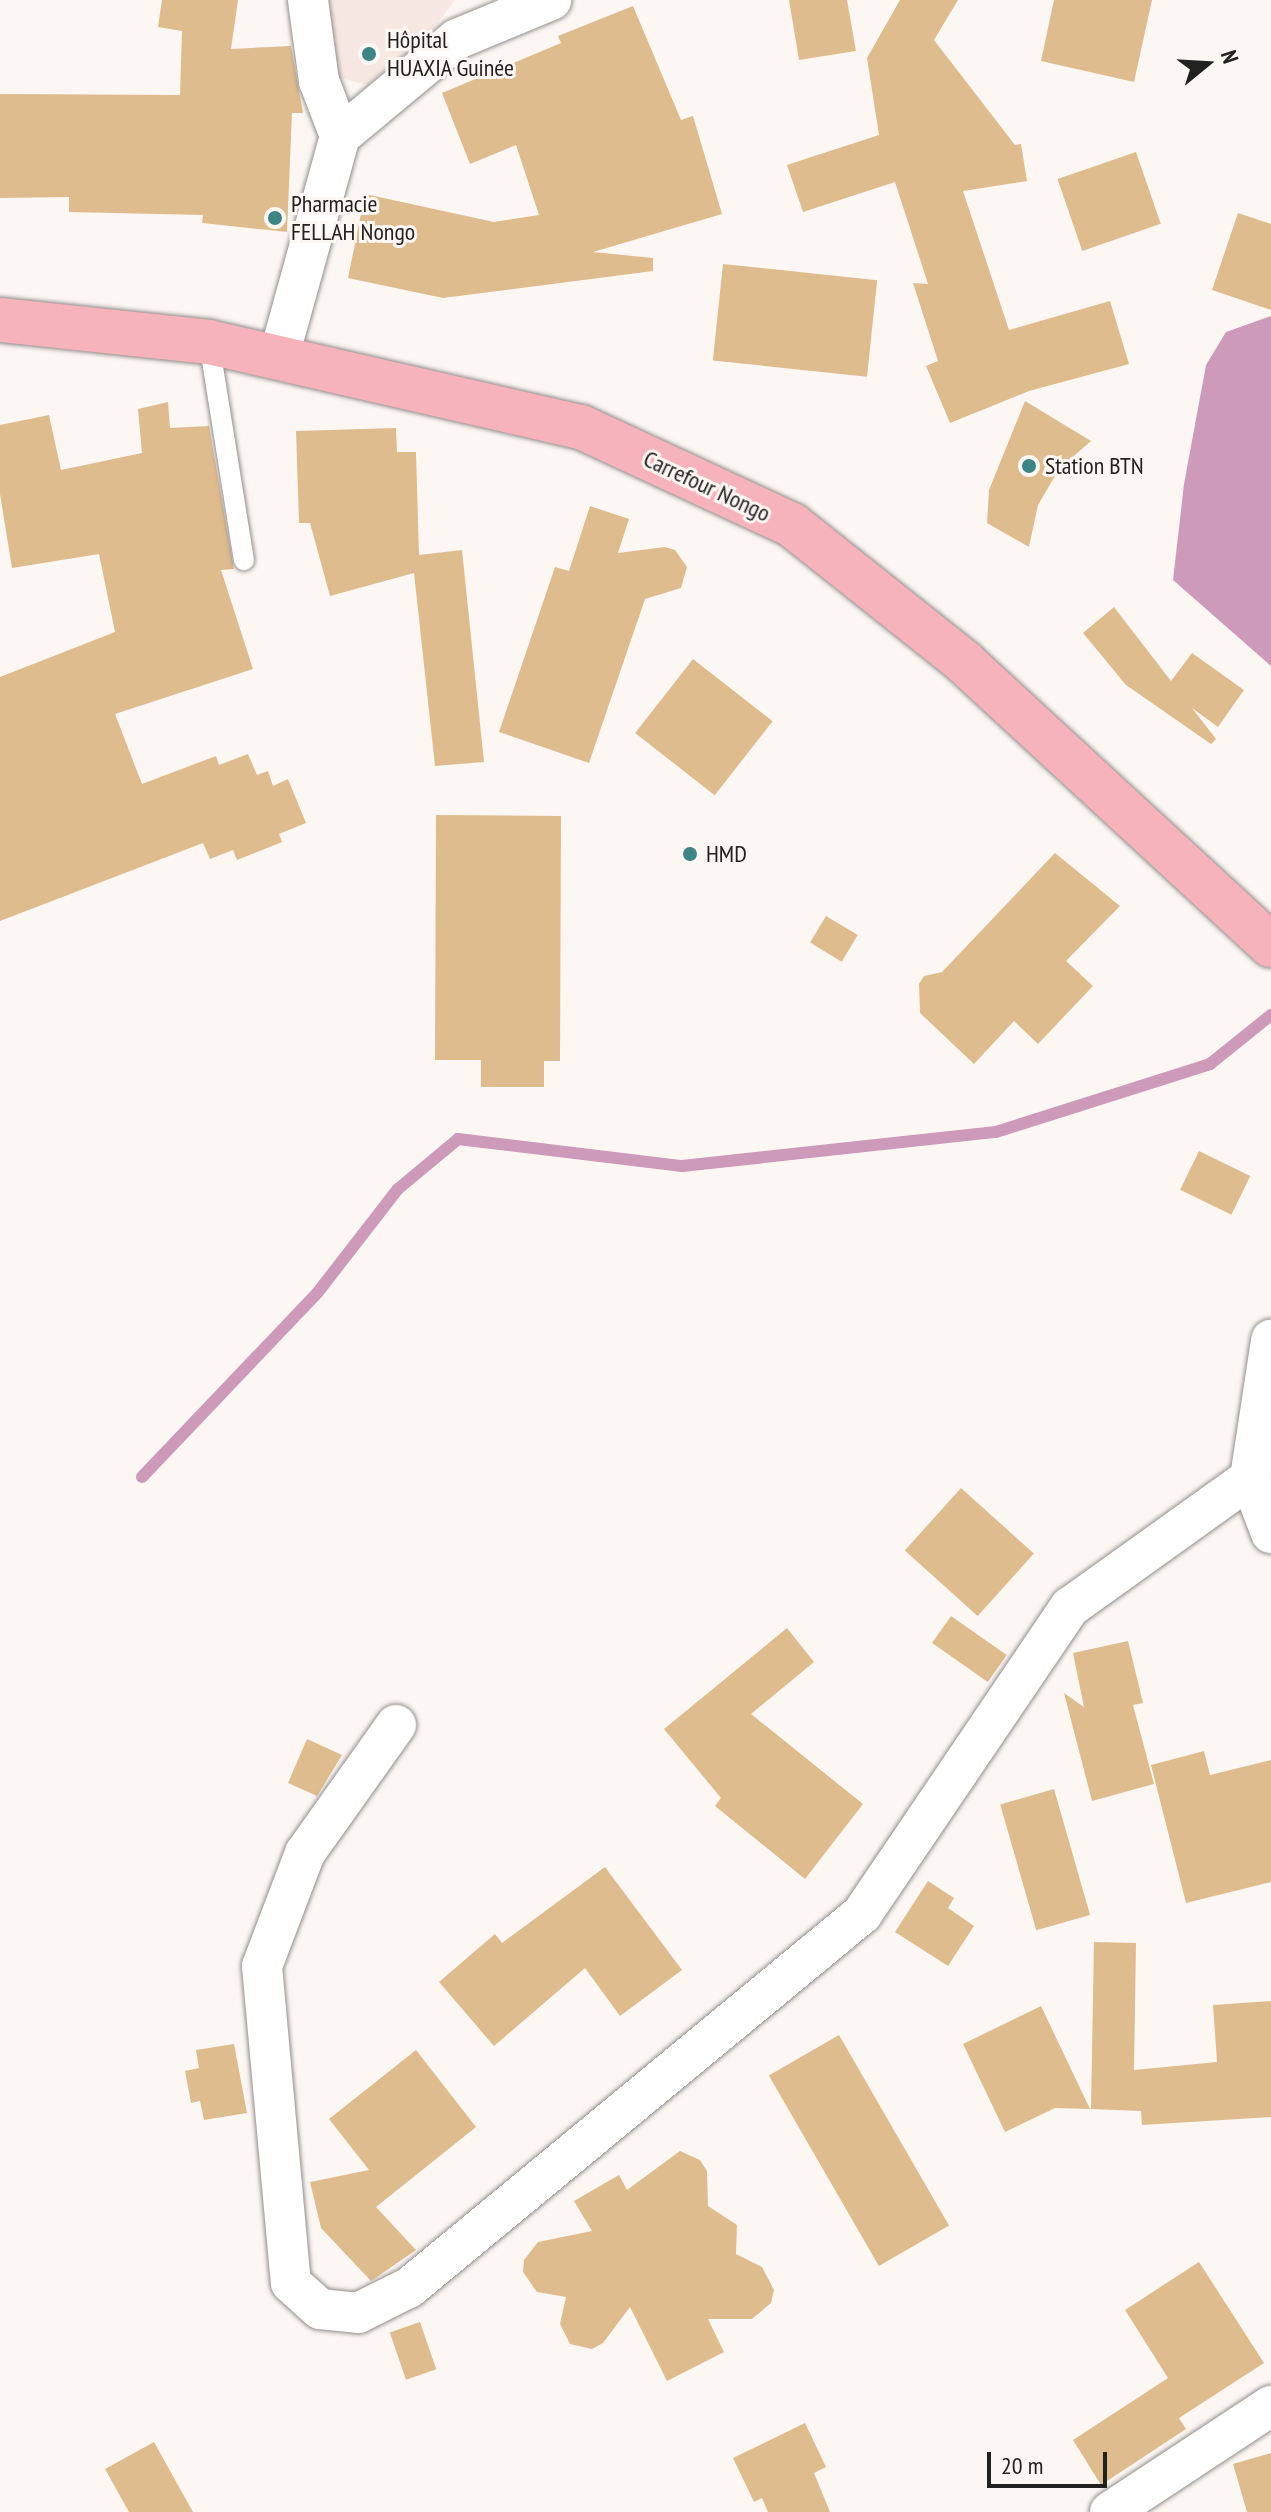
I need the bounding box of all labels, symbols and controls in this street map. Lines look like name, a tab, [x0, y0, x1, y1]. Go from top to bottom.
north arrow	[1167, 24, 1247, 104]
place label: Hôpital HUAXIA Guinée	[387, 26, 515, 82]
marker: Hôpital HUAXIA Guinée	[358, 43, 380, 65]
text: N	[1215, 47, 1245, 67]
place label: Pharmacie FELLAH Nongo	[291, 190, 415, 246]
marker: Pharmacie FELLAH Nongo	[266, 209, 284, 227]
street label: Carrefour Nongo	[639, 444, 775, 528]
place label: Station BTN	[1045, 452, 1144, 480]
marker: Station BTN	[1020, 457, 1038, 475]
place label: HMD	[706, 840, 747, 868]
marker: HMD	[681, 845, 699, 863]
scale bar	[991, 2436, 1111, 2486]
text: 20 m	[1001, 2450, 1043, 2481]

